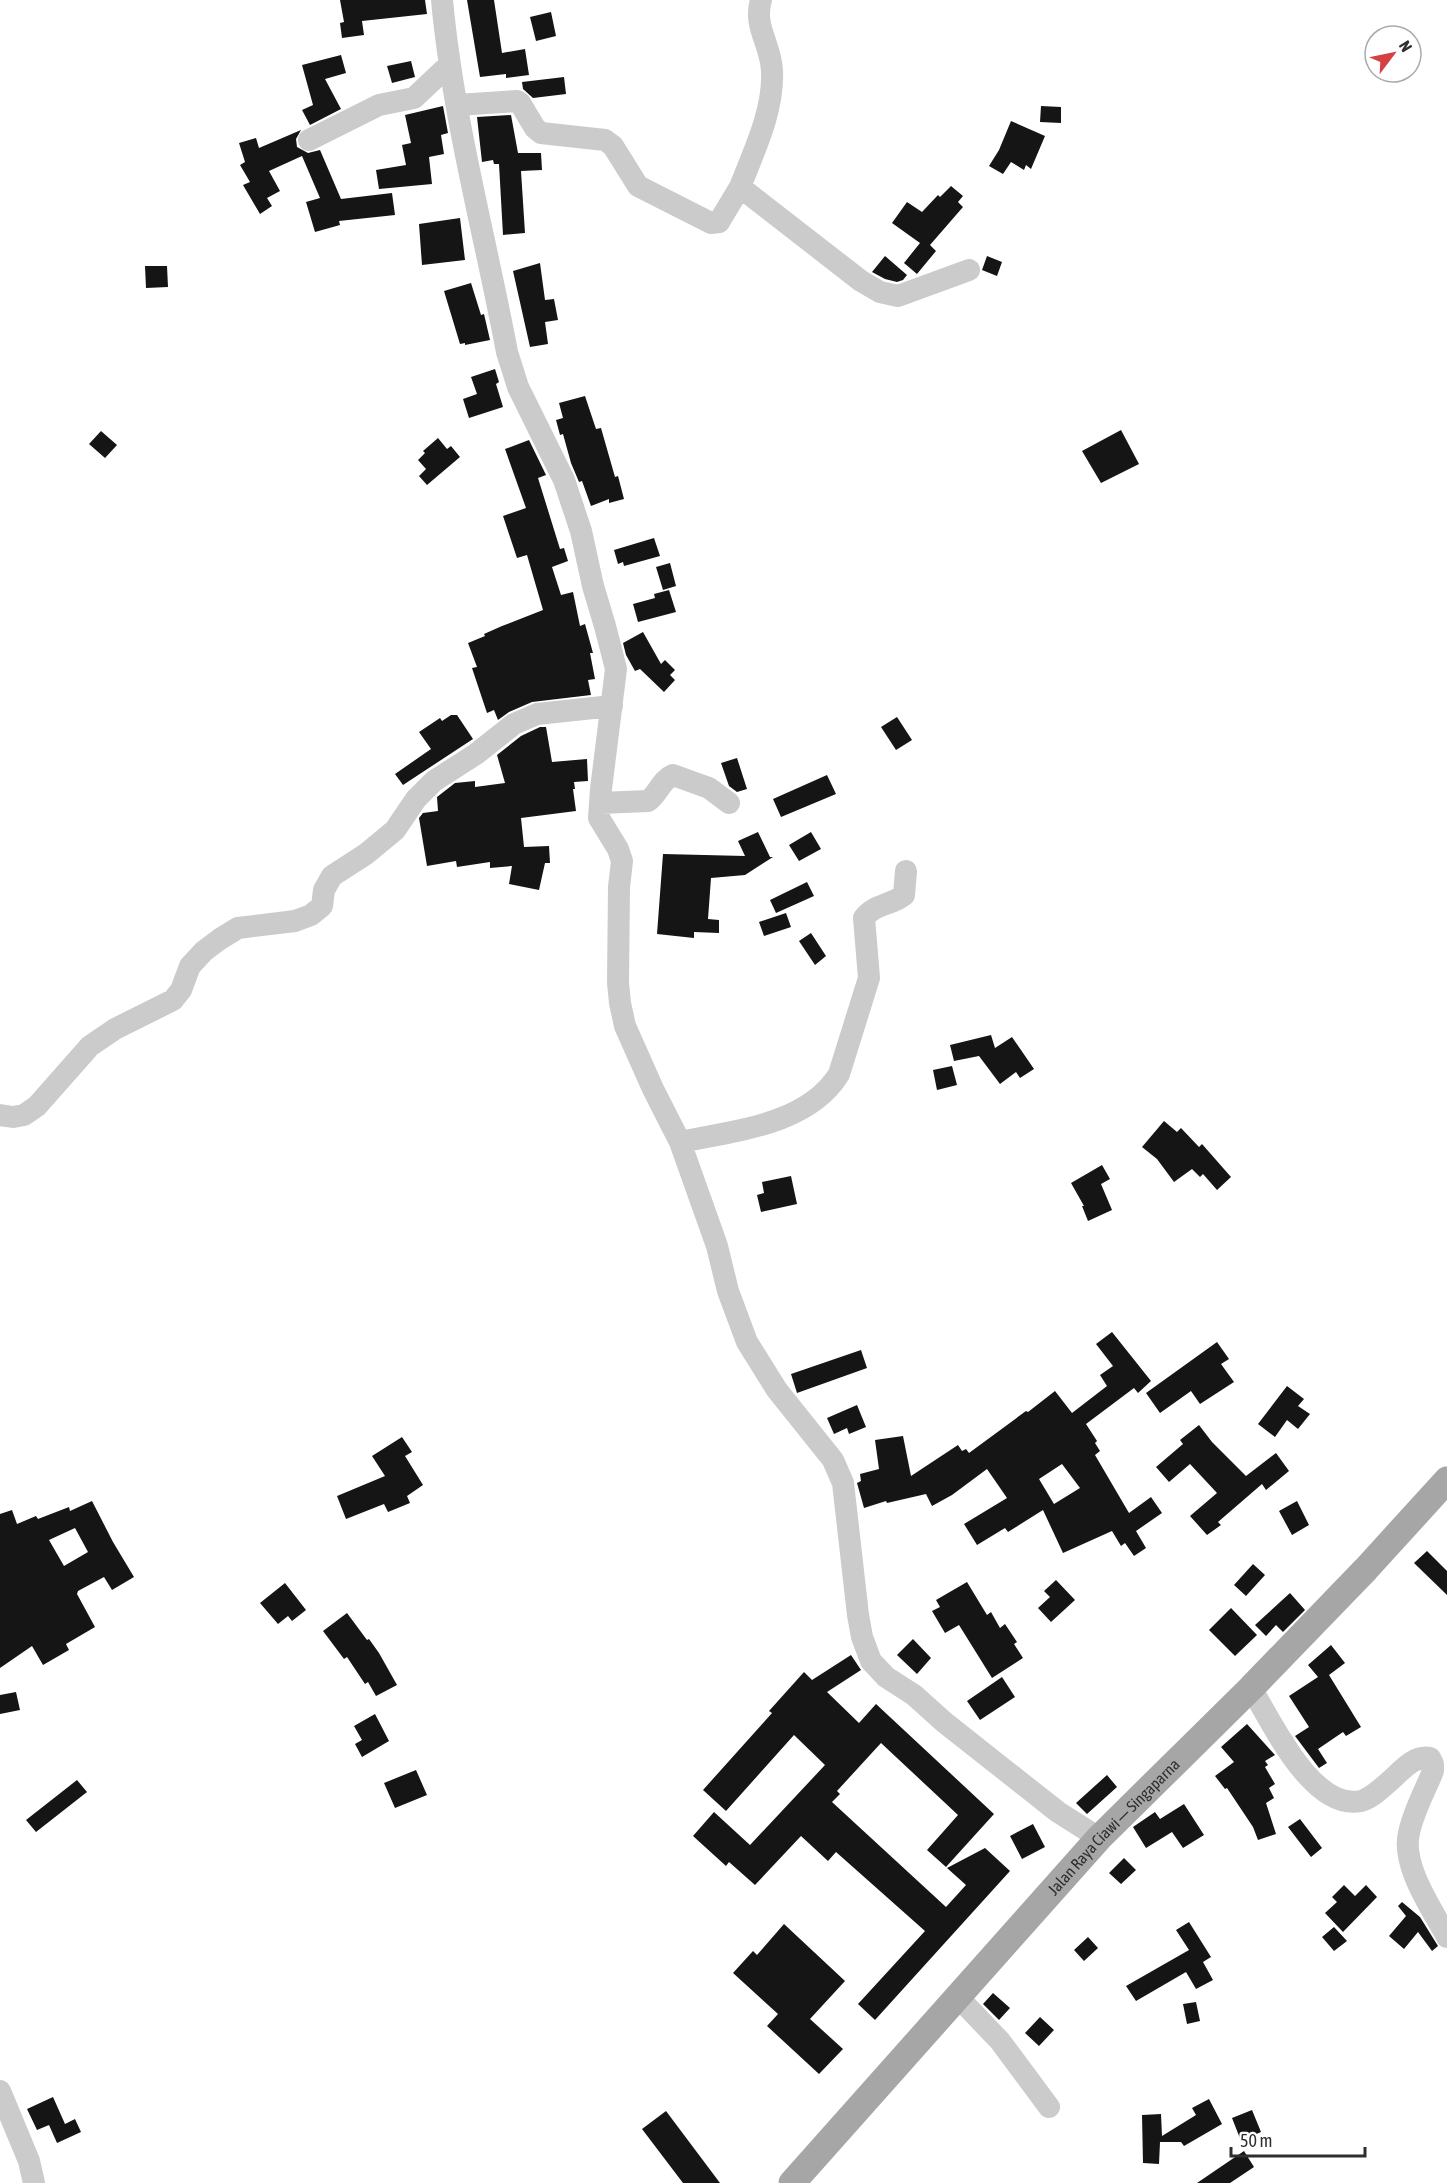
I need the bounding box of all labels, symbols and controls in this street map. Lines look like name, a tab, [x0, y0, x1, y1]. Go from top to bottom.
north arrow	[1363, 24, 1423, 84]
text: N	[1396, 37, 1416, 55]
street label: Jalan Raya Ciawi — Singaparna	[1044, 1755, 1183, 1898]
scale bar	[1231, 2120, 1364, 2158]
text: 50 m	[1240, 2130, 1272, 2151]

